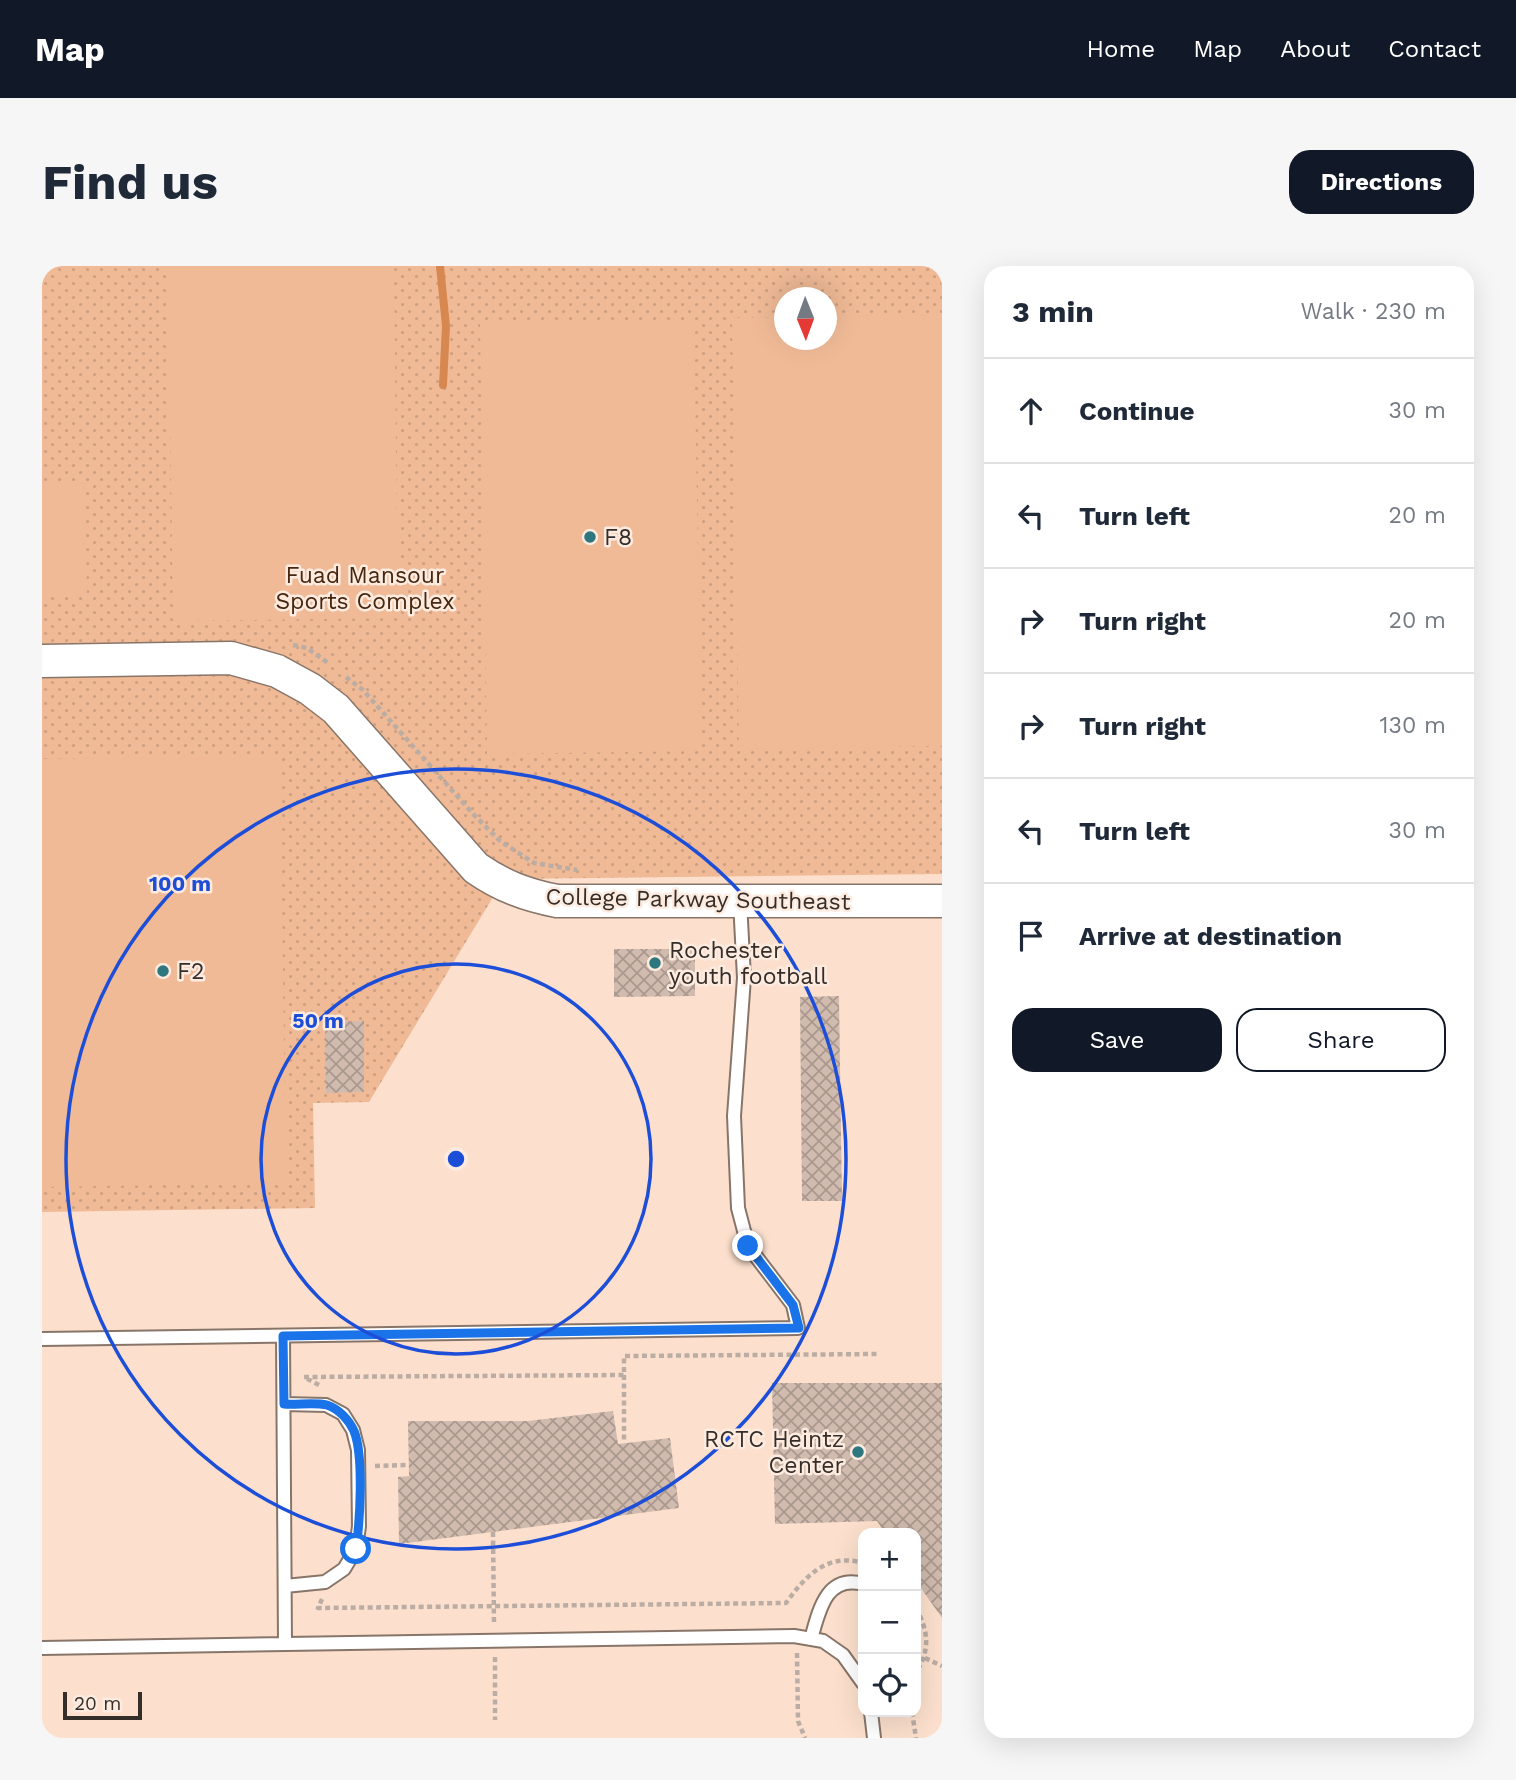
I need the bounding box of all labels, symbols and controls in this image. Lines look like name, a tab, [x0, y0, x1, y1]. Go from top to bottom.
text: Map	[35, 30, 105, 69]
text: Home	[1087, 35, 1155, 63]
text: Map	[1193, 35, 1242, 63]
text: About	[1280, 35, 1350, 63]
text: Contact	[1388, 35, 1481, 63]
button: Directions	[1289, 150, 1474, 214]
text: Find us	[42, 153, 218, 211]
north arrow	[774, 287, 837, 350]
text: 3 min	[1012, 294, 1094, 329]
text: Walk · 230 m	[1300, 298, 1446, 325]
icon: ahead	[1012, 392, 1050, 430]
text: Continue	[1079, 396, 1195, 426]
text: 30 m	[1389, 397, 1446, 424]
icon: left	[1012, 497, 1050, 535]
text: Turn left	[1079, 501, 1190, 531]
text: 20 m	[1389, 502, 1446, 529]
place label: F8	[604, 524, 632, 551]
marker: F8	[582, 529, 598, 545]
park label: Fuad Mansour Sports Complex	[275, 562, 455, 615]
icon: right	[1012, 602, 1050, 640]
text: Turn right	[1079, 606, 1206, 636]
text: 20 m	[1389, 607, 1446, 634]
icon: right	[1012, 707, 1050, 745]
text: Turn right	[1079, 711, 1206, 741]
text: 130 m	[1380, 712, 1446, 739]
icon: left	[1012, 812, 1050, 850]
text: Turn left	[1079, 816, 1190, 846]
text: 30 m	[1389, 817, 1446, 844]
text: 100 m	[149, 871, 211, 896]
street label: College Parkway Southeast	[545, 883, 851, 916]
icon: arrive	[1012, 917, 1050, 955]
text: Arrive at destination	[1079, 921, 1342, 951]
place label: Rochester youth football	[669, 937, 827, 990]
marker: Rochester youth football	[647, 955, 663, 971]
place label: F2	[177, 958, 204, 985]
marker: F2	[155, 963, 171, 979]
text: 50 m	[292, 1008, 344, 1033]
button: Save	[1012, 1008, 1222, 1072]
button: Share	[1236, 1008, 1446, 1072]
centre of rings	[444, 1147, 468, 1171]
route end	[732, 1230, 763, 1261]
place label: RCTC Heintz Center	[704, 1426, 844, 1479]
marker: RCTC Heintz Center	[850, 1444, 866, 1460]
map controls	[858, 1528, 921, 1717]
button: +	[858, 1528, 921, 1591]
route start	[340, 1533, 371, 1564]
button: −	[858, 1591, 921, 1654]
button: locate	[858, 1654, 921, 1717]
scale bar	[63, 1689, 142, 1721]
text: 20 m	[74, 1692, 121, 1715]

